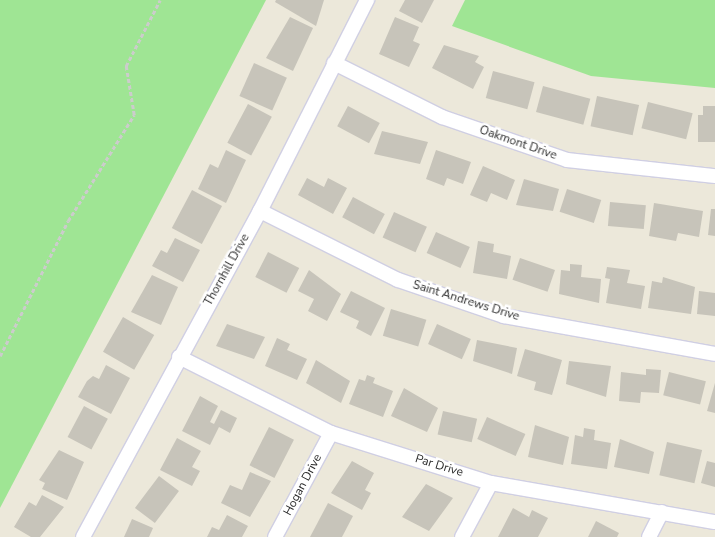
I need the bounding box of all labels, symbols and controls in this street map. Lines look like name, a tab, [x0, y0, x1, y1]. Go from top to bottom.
street label: Oakmont Drive	[477, 123, 559, 163]
street label: Thornhill Drive	[201, 231, 253, 309]
street label: Saint Andrews Drive	[411, 278, 521, 324]
street label: Hogan Drive	[281, 452, 325, 518]
street label: Par Drive	[413, 452, 465, 480]

